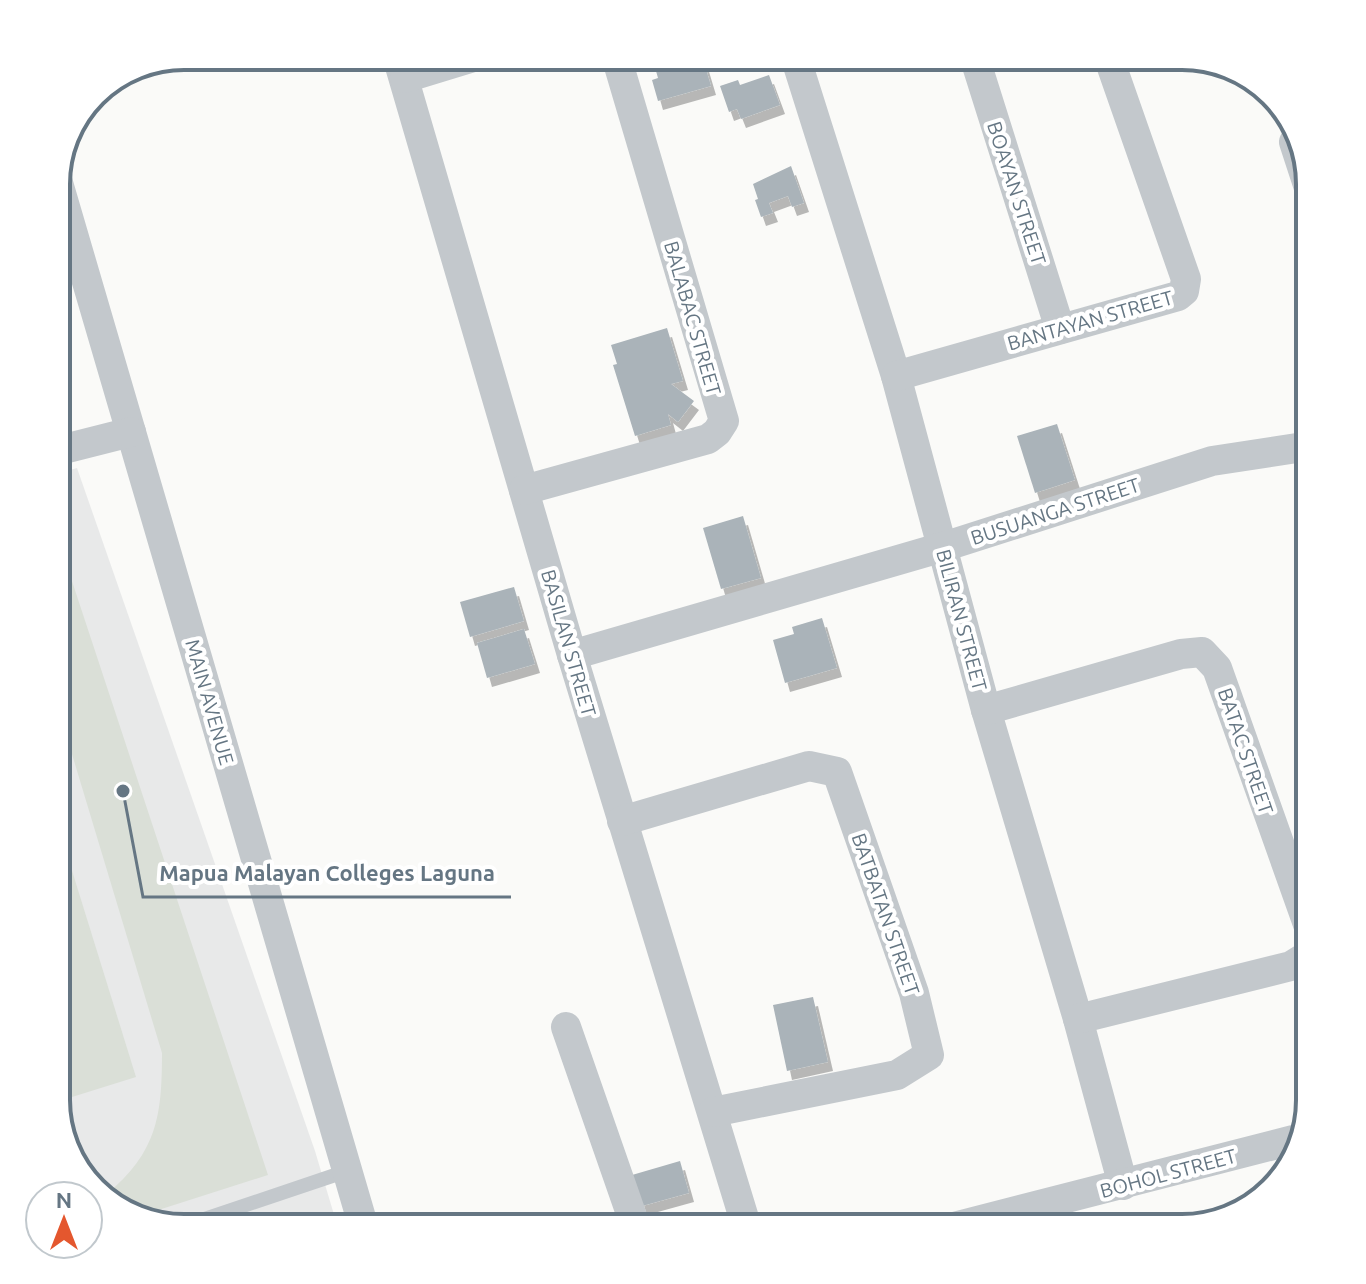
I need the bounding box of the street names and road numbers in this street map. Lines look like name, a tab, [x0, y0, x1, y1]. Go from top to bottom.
street label: BOAYAN STREET	[983, 118, 1051, 268]
street label: BALABAC STREET	[660, 238, 726, 398]
street label: BANTAYAN STREET	[1005, 285, 1175, 355]
street label: BUSUANGA STREET	[968, 473, 1142, 549]
street label: BILIRAN STREET	[932, 547, 992, 693]
street label: BASILAN STREET	[537, 567, 601, 719]
street label: MAIN AVENUE	[181, 637, 239, 767]
street label: BATAC STREET	[1214, 685, 1278, 817]
street label: BATBATAN STREET	[847, 830, 925, 998]
street label: BOHOL STREET	[1097, 1144, 1239, 1202]

